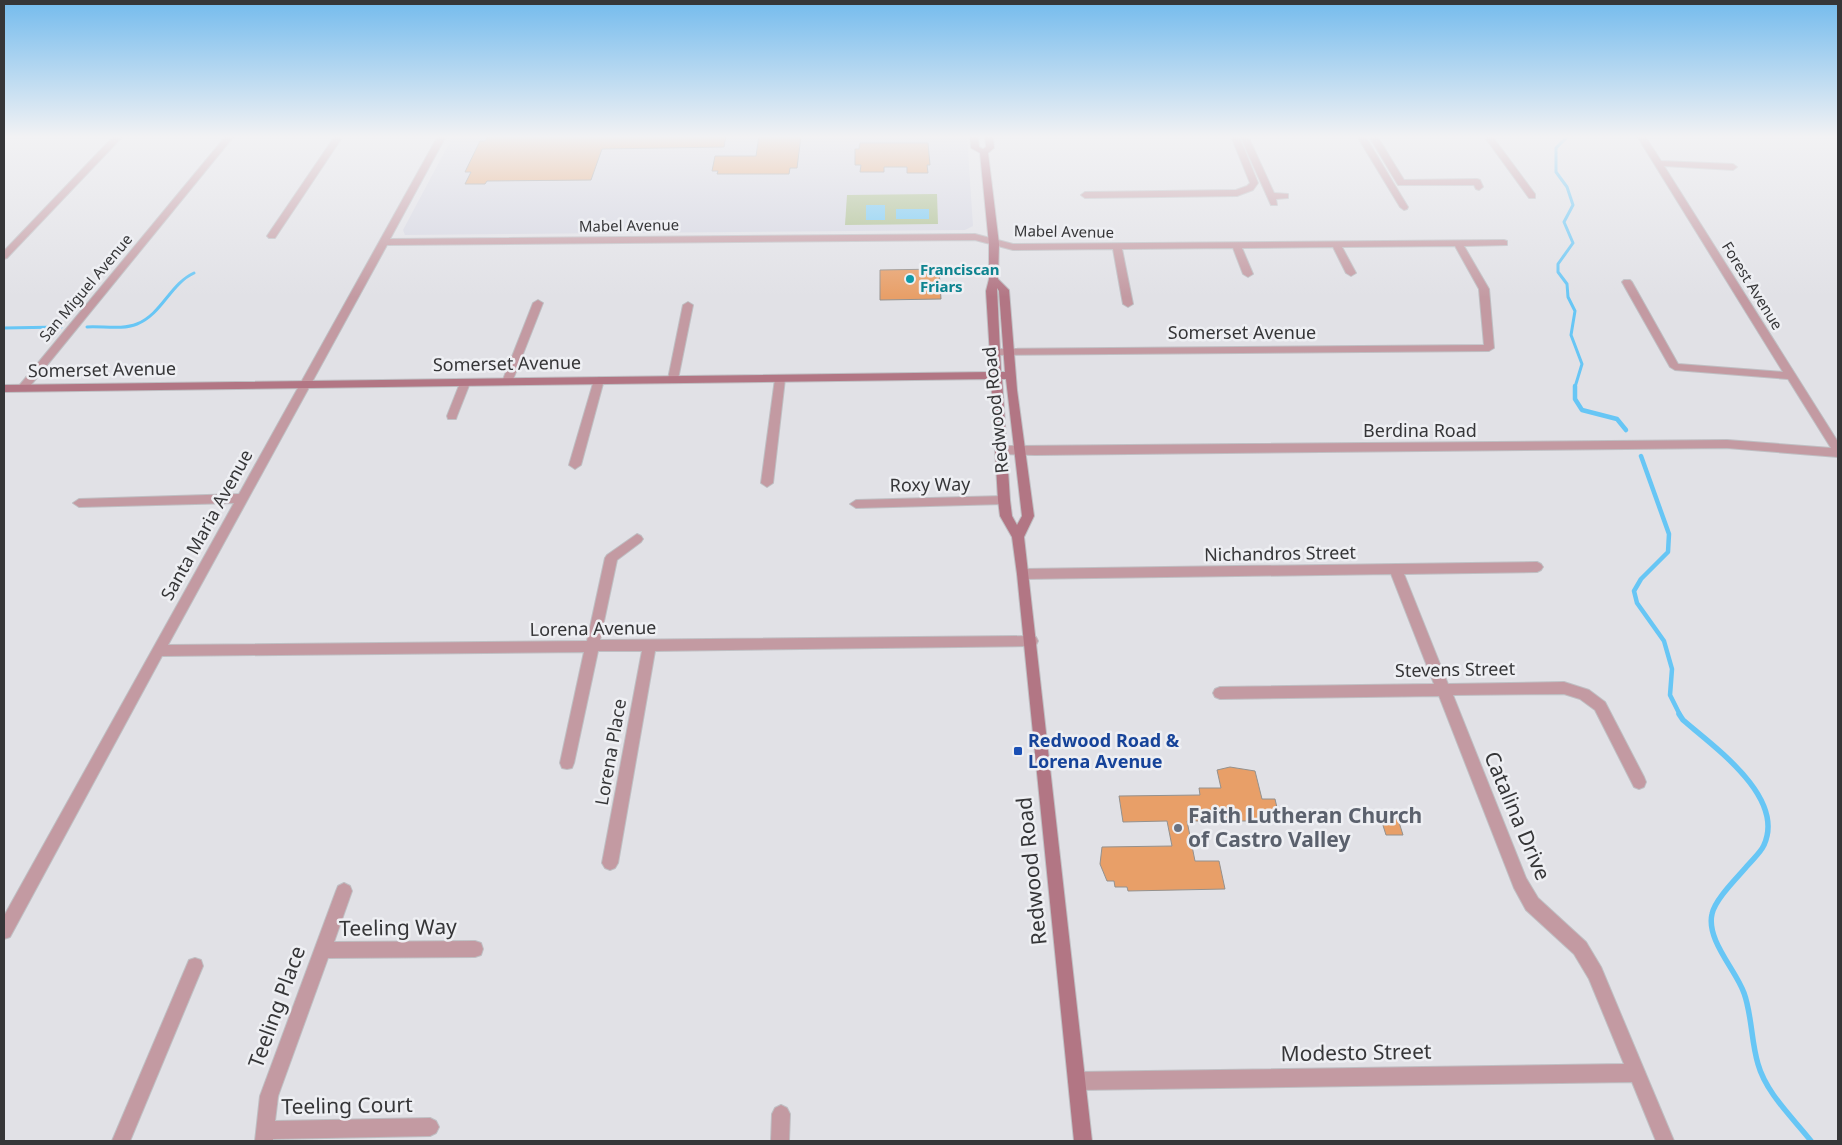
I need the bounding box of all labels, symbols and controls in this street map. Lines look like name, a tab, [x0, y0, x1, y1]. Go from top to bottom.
street label: Mabel Avenue	[579, 214, 679, 236]
street label: Mabel Avenue	[1014, 220, 1114, 242]
street label: San Miguel Avenue	[34, 229, 136, 345]
street label: Forest Avenue	[1718, 238, 1788, 333]
place label: Franciscan Friars	[920, 259, 1000, 296]
marker: Franciscan Friars	[904, 273, 916, 285]
street label: Somerset Avenue	[1168, 320, 1316, 344]
street label: Redwood Road	[976, 346, 1014, 475]
street label: Somerset Avenue	[433, 350, 581, 376]
street label: Somerset Avenue	[28, 356, 176, 382]
street label: Berdina Road	[1363, 418, 1477, 442]
street label: Santa Maria Avenue	[155, 445, 258, 604]
street label: Roxy Way	[889, 471, 971, 497]
street label: Nichandros Street	[1204, 540, 1357, 566]
street label: Lorena Avenue	[529, 615, 657, 641]
street label: Stevens Street	[1395, 656, 1516, 682]
street label: Lorena Place	[589, 697, 631, 807]
place label: Redwood Road & Lorena Avenue	[1028, 728, 1180, 773]
marker: Redwood Road & Lorena Avenue	[1012, 745, 1024, 757]
street label: Catalina Drive	[1478, 747, 1558, 884]
street label: Redwood Road	[1009, 796, 1053, 946]
place label: Faith Lutheran Church of Castro Valley	[1188, 801, 1422, 853]
marker: Faith Lutheran Church of Castro Valley	[1172, 822, 1184, 834]
street label: Teeling Way	[339, 912, 457, 942]
street label: Teeling Place	[241, 942, 311, 1072]
street label: Modesto Street	[1280, 1037, 1432, 1067]
street label: Teeling Court	[281, 1090, 413, 1120]

